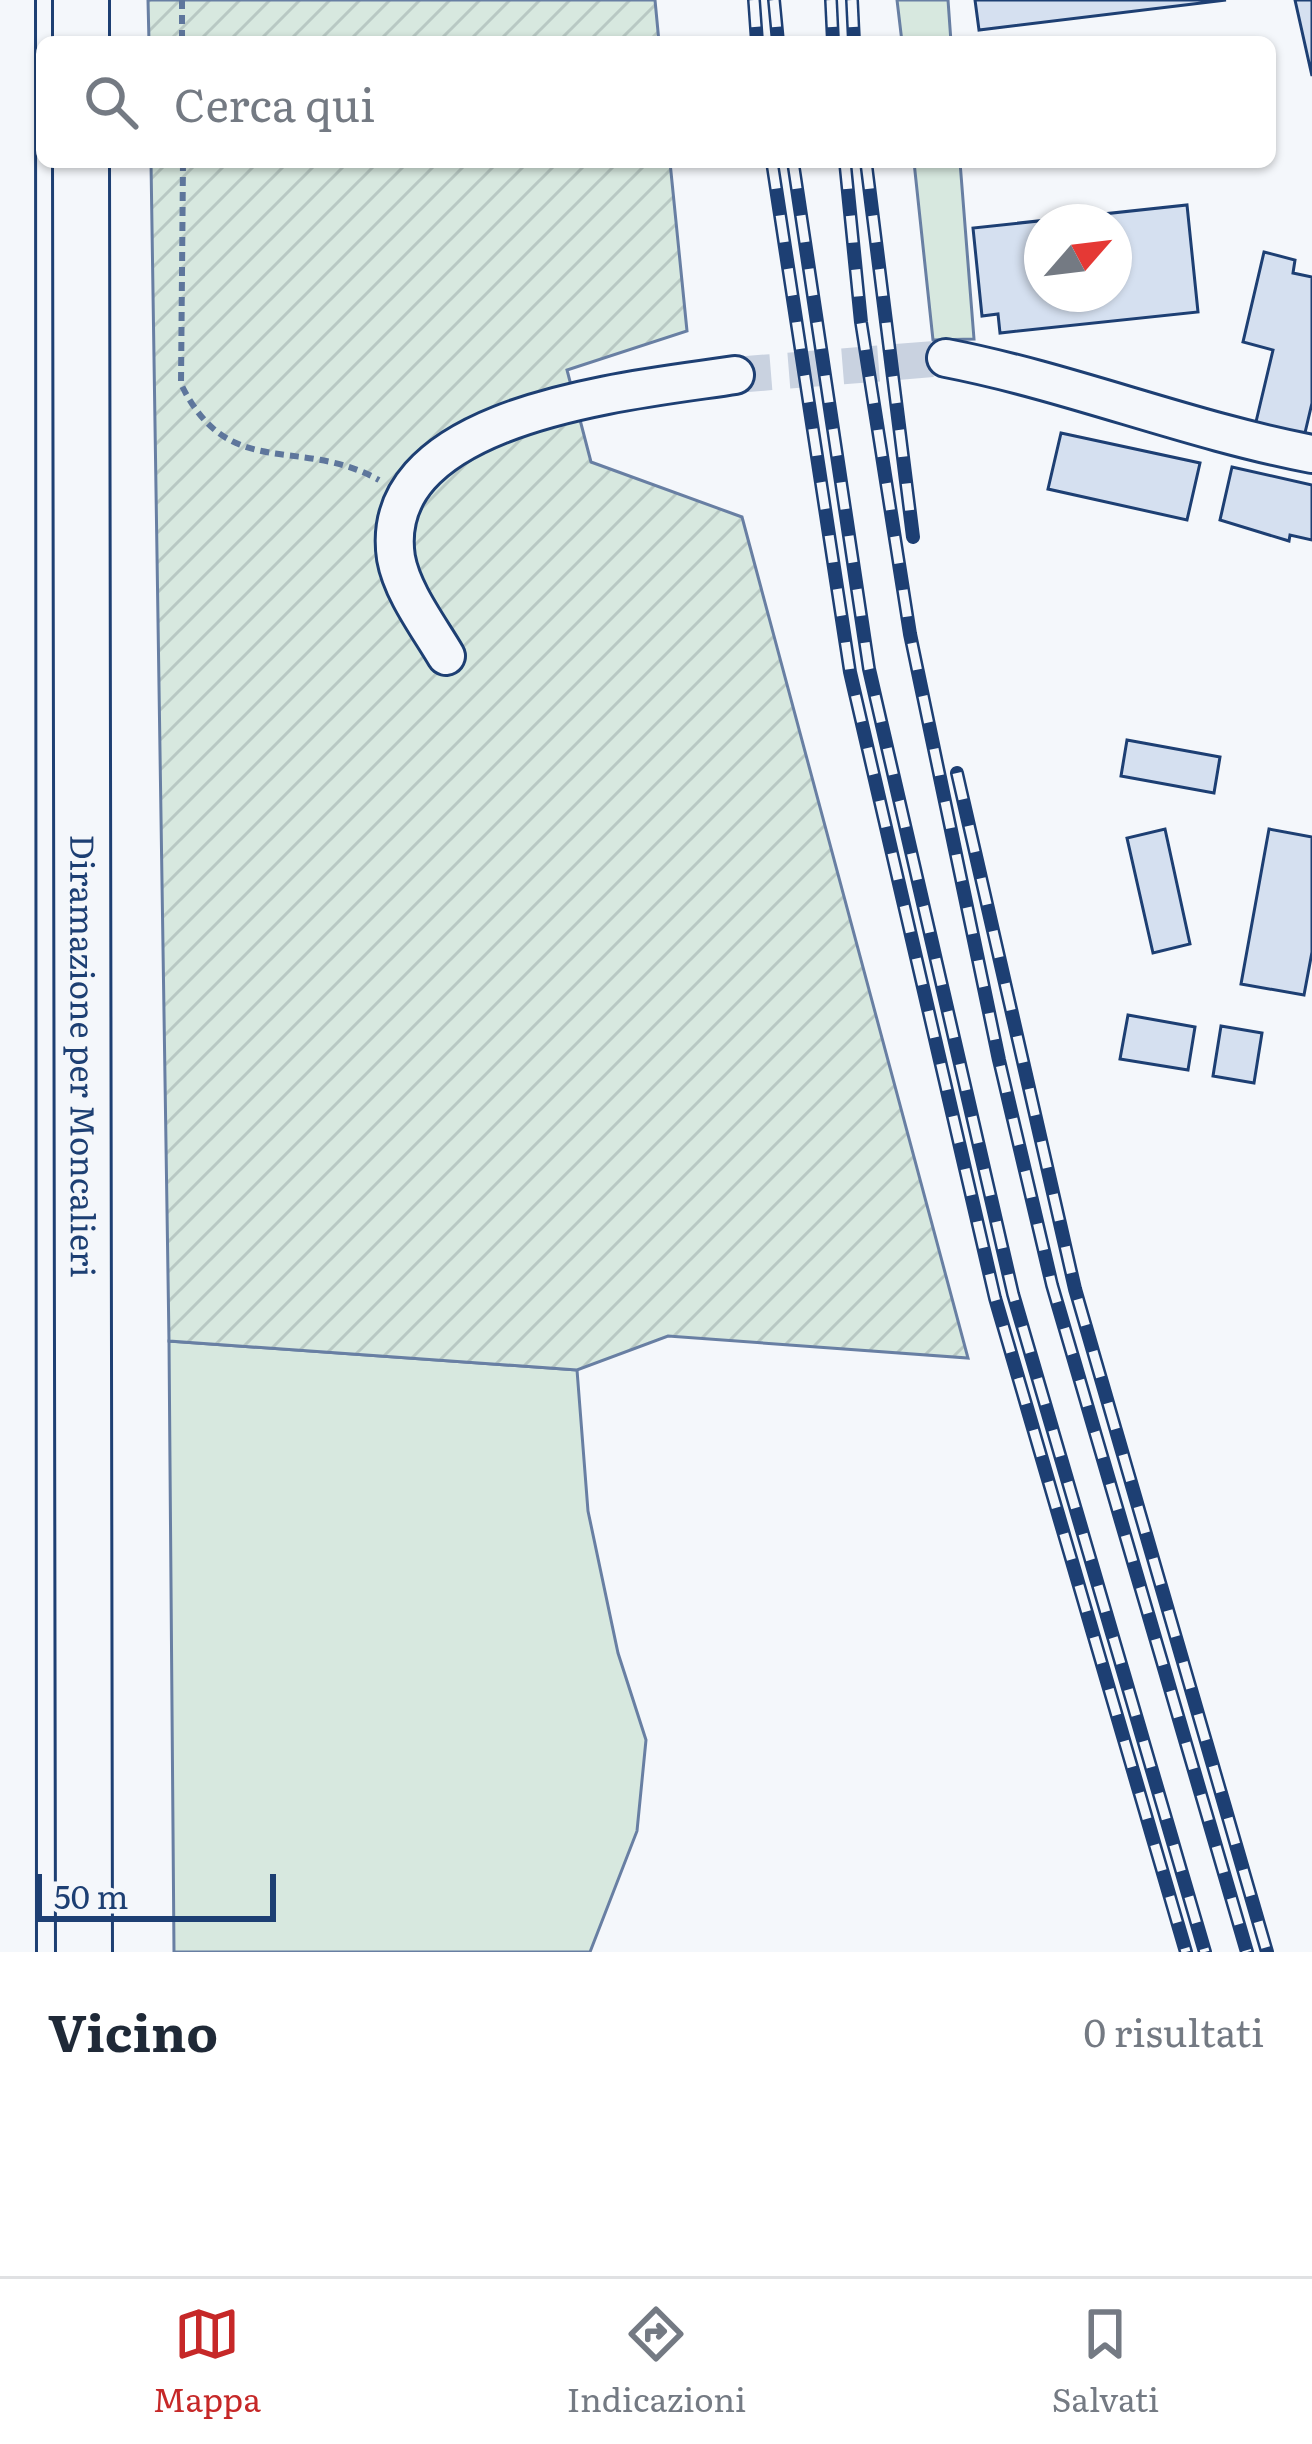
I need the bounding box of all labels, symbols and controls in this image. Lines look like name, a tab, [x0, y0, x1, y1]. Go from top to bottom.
search box	[36, 36, 1276, 168]
icon: search	[78, 69, 144, 135]
text: Cerca qui	[174, 69, 375, 136]
north arrow	[1024, 204, 1132, 312]
street label: Diramazione per Moncalieri	[60, 835, 110, 1277]
scale bar	[36, 1868, 276, 1921]
text: 50 m	[54, 1870, 128, 1919]
text: Vicino	[48, 1992, 218, 2068]
text: 0 risultati	[1083, 2001, 1264, 2059]
tab: Mappa	[153, 2301, 261, 2422]
tab: Indicazioni	[567, 2301, 746, 2422]
tab: Salvati	[1052, 2301, 1159, 2422]

